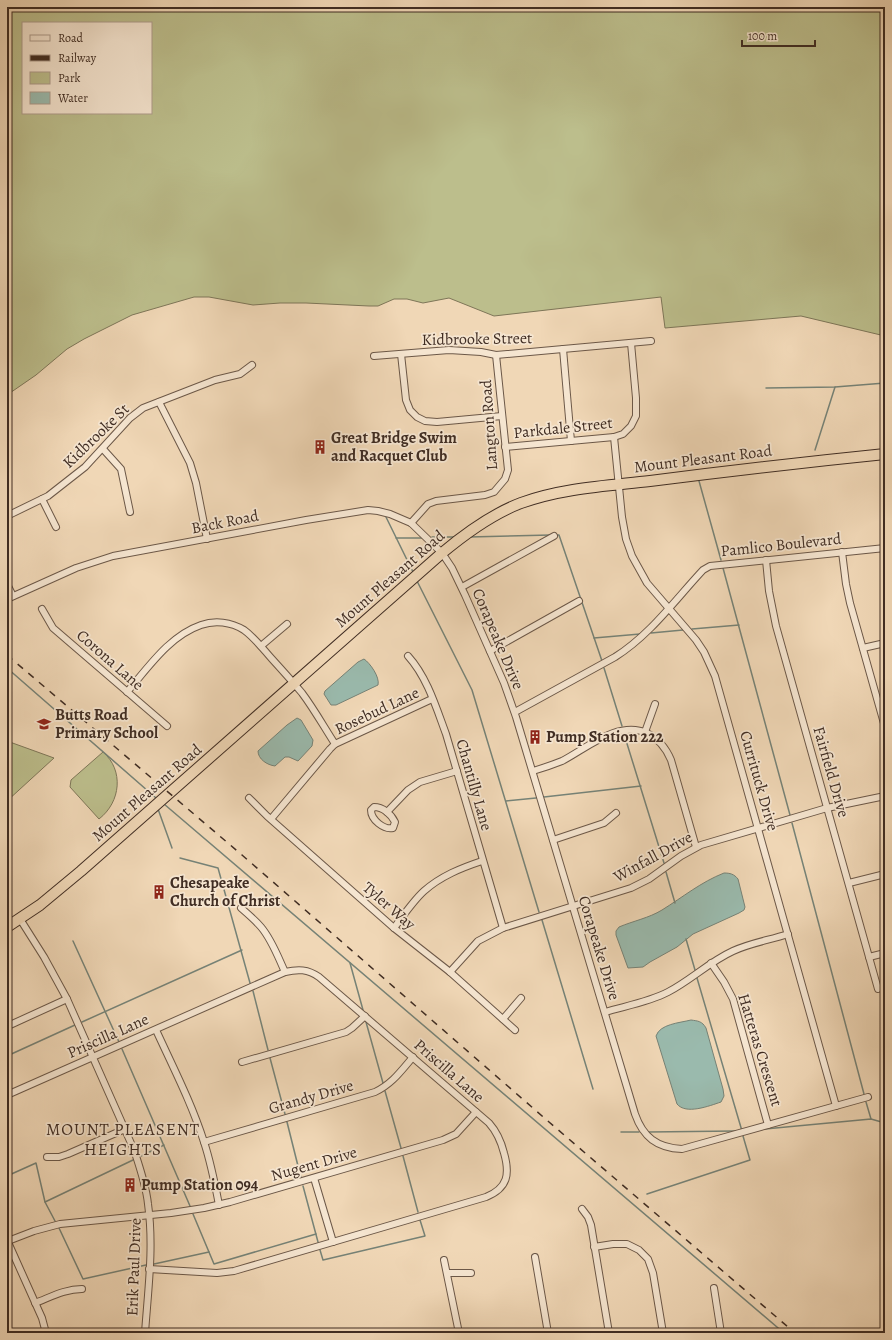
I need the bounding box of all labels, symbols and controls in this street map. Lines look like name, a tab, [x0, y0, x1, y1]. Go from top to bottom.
legend	[22, 22, 152, 114]
scale bar	[742, 22, 815, 48]
text: 100 m	[748, 28, 777, 44]
text: Road	[58, 30, 84, 46]
text: Railway	[58, 50, 97, 66]
text: Park	[58, 70, 81, 86]
text: Water	[57, 90, 88, 106]
street label: Kidbrooke Street	[422, 327, 532, 351]
street label: Langton Road	[475, 379, 503, 471]
street label: Kidbrooke St	[58, 399, 134, 473]
street label: Parkdale Street	[512, 412, 614, 444]
place label: Great Bridge Swim and Racquet Club	[331, 427, 458, 467]
building icon: Great Bridge Swim and Racquet Club	[312, 439, 328, 455]
street label: Mount Pleasant Road	[633, 440, 774, 478]
street label: Back Road	[189, 505, 261, 539]
street label: Mount Pleasant Road	[330, 525, 450, 633]
street label: Pamlico Boulevard	[720, 528, 843, 562]
street label: Corapeake Drive	[467, 585, 529, 693]
street label: Corona Lane	[72, 625, 148, 695]
street label: Rosebud Lane	[331, 682, 423, 740]
place label: Butts Road Primary School	[55, 704, 159, 744]
school or university icon: Butts Road Primary School	[36, 716, 52, 732]
street label: Fairfield Drive	[808, 724, 854, 820]
place label: Pump Station 222	[546, 726, 664, 748]
street label: Currituck Drive	[734, 728, 784, 834]
building icon: Pump Station 222	[527, 729, 543, 745]
street label: Chantilly Lane	[450, 737, 498, 833]
street label: Mount Pleasant Road	[87, 739, 207, 847]
street label: Winfall Drive	[609, 826, 696, 888]
place label: Chesapeake Church of Christ	[170, 872, 281, 912]
street label: Tyler Way	[358, 877, 421, 936]
building icon: Chesapeake Church of Christ	[151, 884, 167, 900]
street label: Corapeake Drive	[573, 893, 625, 1003]
street label: Hatteras Crescent	[732, 991, 788, 1109]
street label: Priscilla Lane	[64, 1008, 152, 1064]
street label: Priscilla Lane	[409, 1034, 489, 1108]
street label: Grandy Drive	[266, 1074, 356, 1120]
district label: MOUNT PLEASENT HEIGHTS	[46, 1118, 200, 1161]
street label: Nugent Drive	[268, 1141, 360, 1187]
place label: Pump Station 094	[141, 1174, 259, 1196]
building icon: Pump Station 094	[122, 1177, 138, 1193]
street label: Erik Paul Drive	[121, 1217, 147, 1317]

